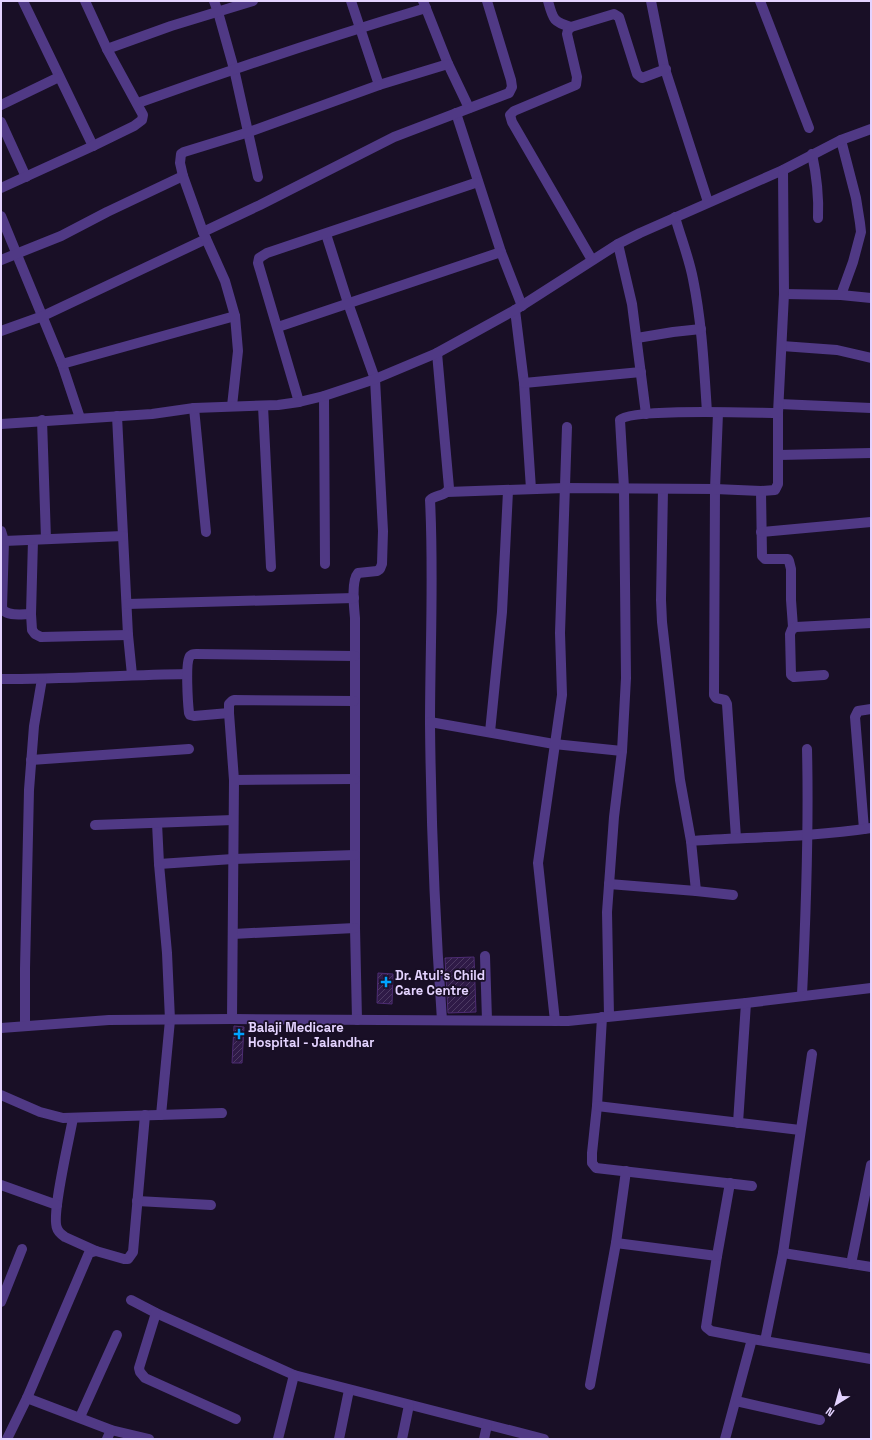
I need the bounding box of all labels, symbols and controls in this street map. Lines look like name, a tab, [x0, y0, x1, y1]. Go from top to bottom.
place label: Dr. Atul's Child Care Centre	[395, 967, 485, 999]
marker: Dr. Atul's Child Care Centre	[380, 976, 392, 988]
place label: Balaji Medicare Hospital - Jalandhar	[248, 1019, 374, 1051]
marker: Balaji Medicare Hospital - Jalandhar	[233, 1028, 245, 1040]
north arrow	[816, 1384, 856, 1424]
text: N	[823, 1404, 837, 1420]

